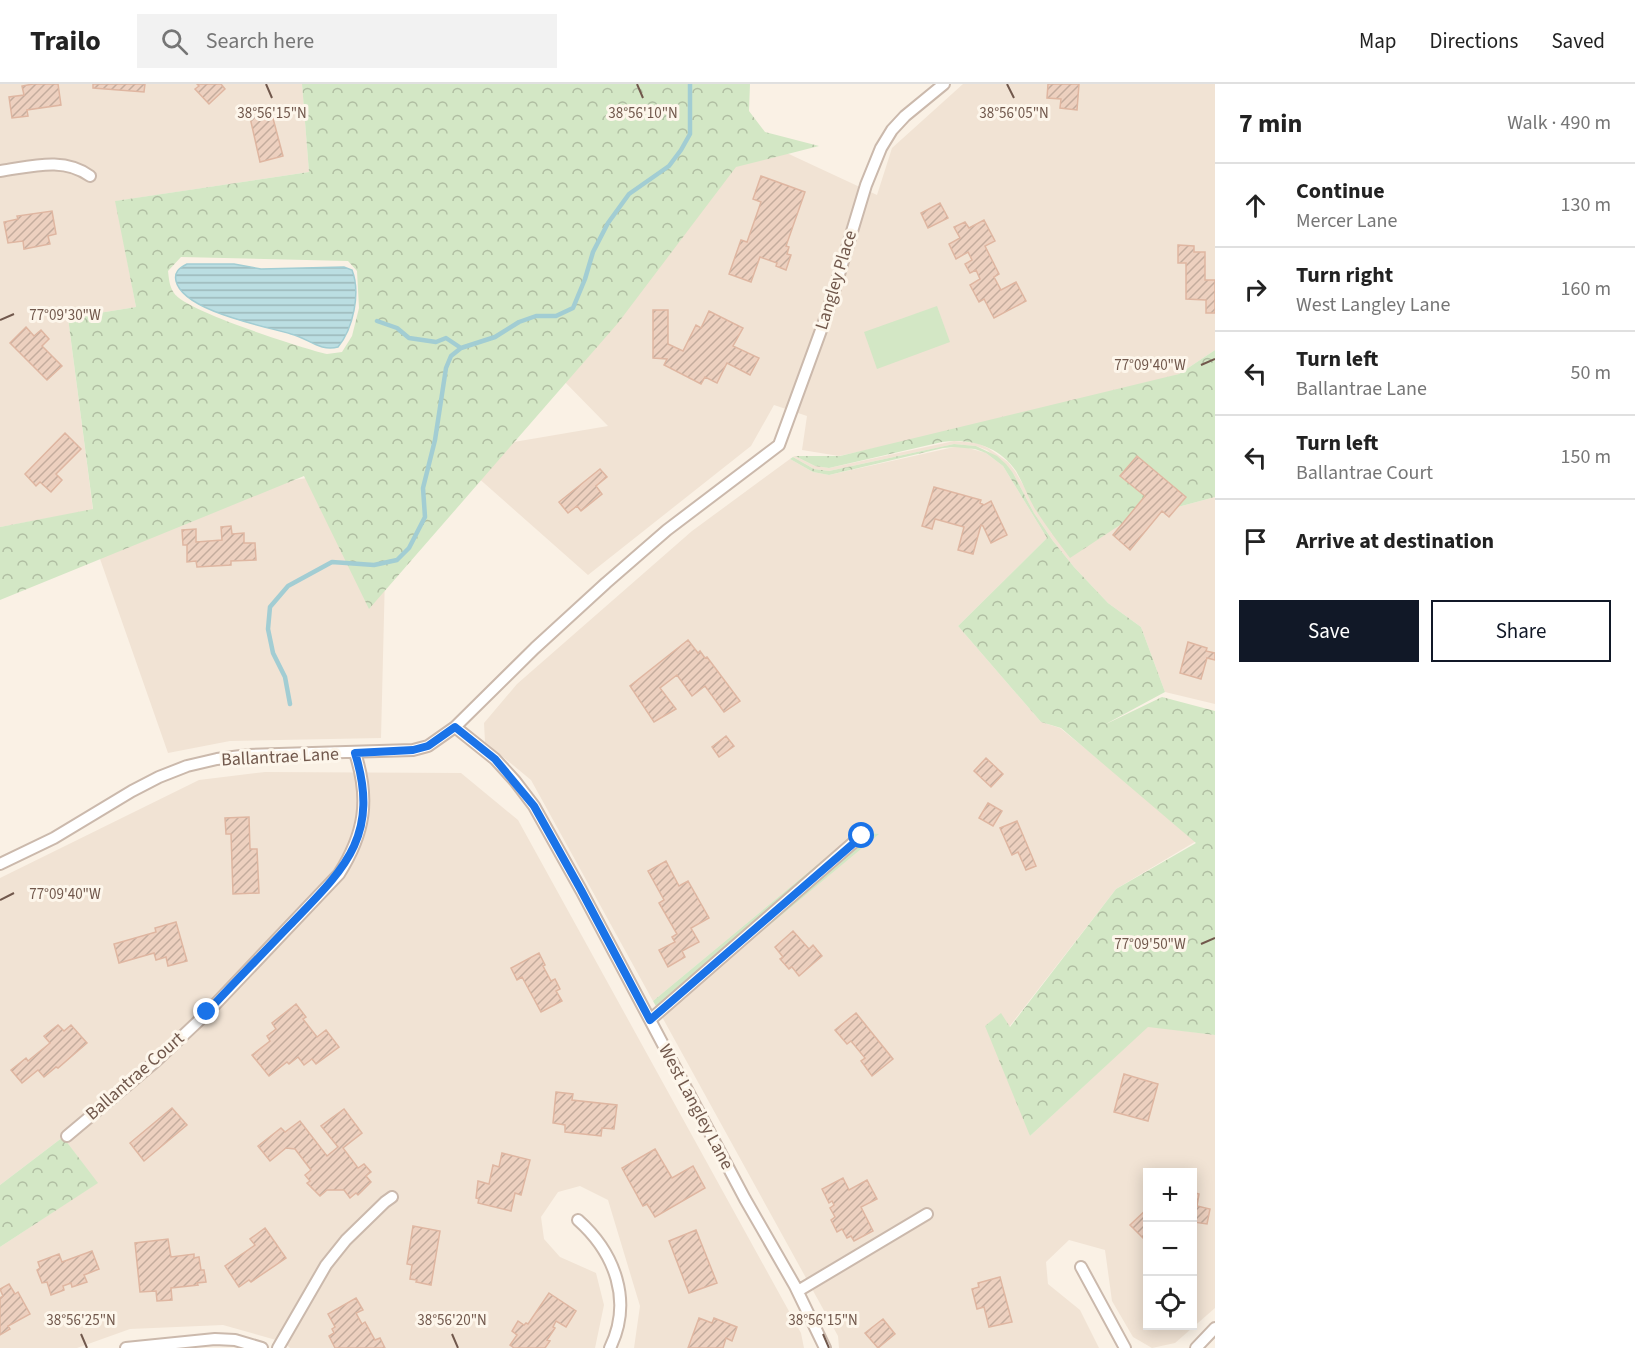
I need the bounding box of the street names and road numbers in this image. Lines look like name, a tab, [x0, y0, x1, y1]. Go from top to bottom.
street label: Langley Place	[809, 227, 863, 333]
street label: Ballantrae Lane	[220, 741, 340, 773]
street label: Ballantrae Court	[80, 1026, 190, 1126]
street label: West Langley Lane	[652, 1040, 740, 1174]

